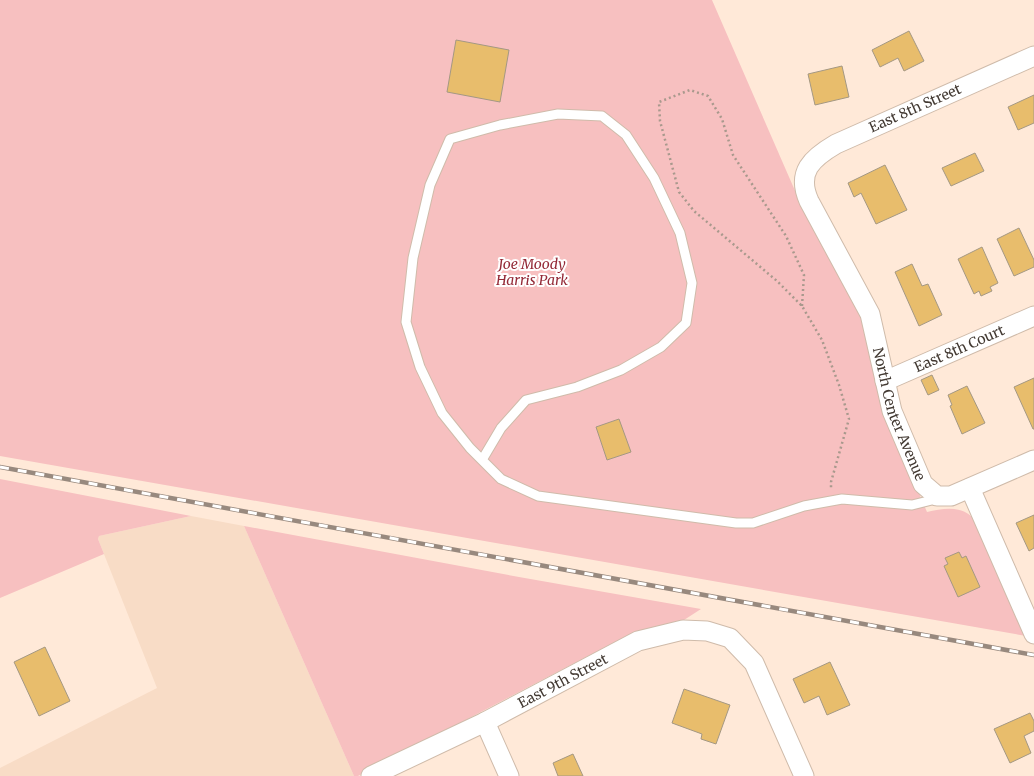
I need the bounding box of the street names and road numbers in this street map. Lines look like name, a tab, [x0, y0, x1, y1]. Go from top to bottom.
street label: East 8th Street	[866, 79, 964, 136]
street label: East 8th Court	[911, 321, 1008, 376]
street label: North Center Avenue	[869, 346, 930, 483]
street label: East 9th Street	[515, 649, 611, 712]

